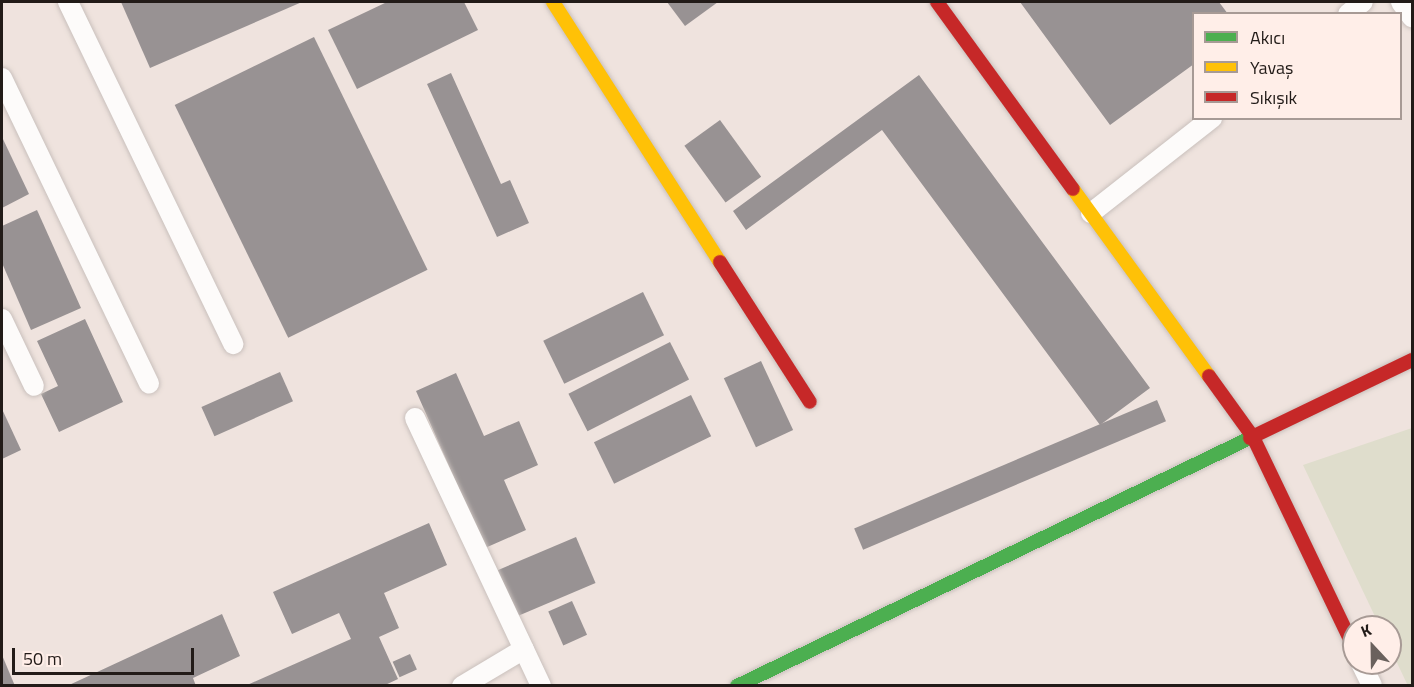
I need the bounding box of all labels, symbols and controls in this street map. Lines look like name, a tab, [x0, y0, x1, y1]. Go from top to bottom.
legend	[1192, 12, 1402, 120]
text: Akıcı	[1250, 24, 1285, 51]
text: Yavaş	[1250, 54, 1293, 81]
text: Sıkışık	[1250, 84, 1297, 111]
north arrow	[1342, 615, 1402, 675]
text: K	[1357, 617, 1375, 643]
scale bar	[15, 636, 196, 674]
text: 50 m	[23, 645, 62, 672]

